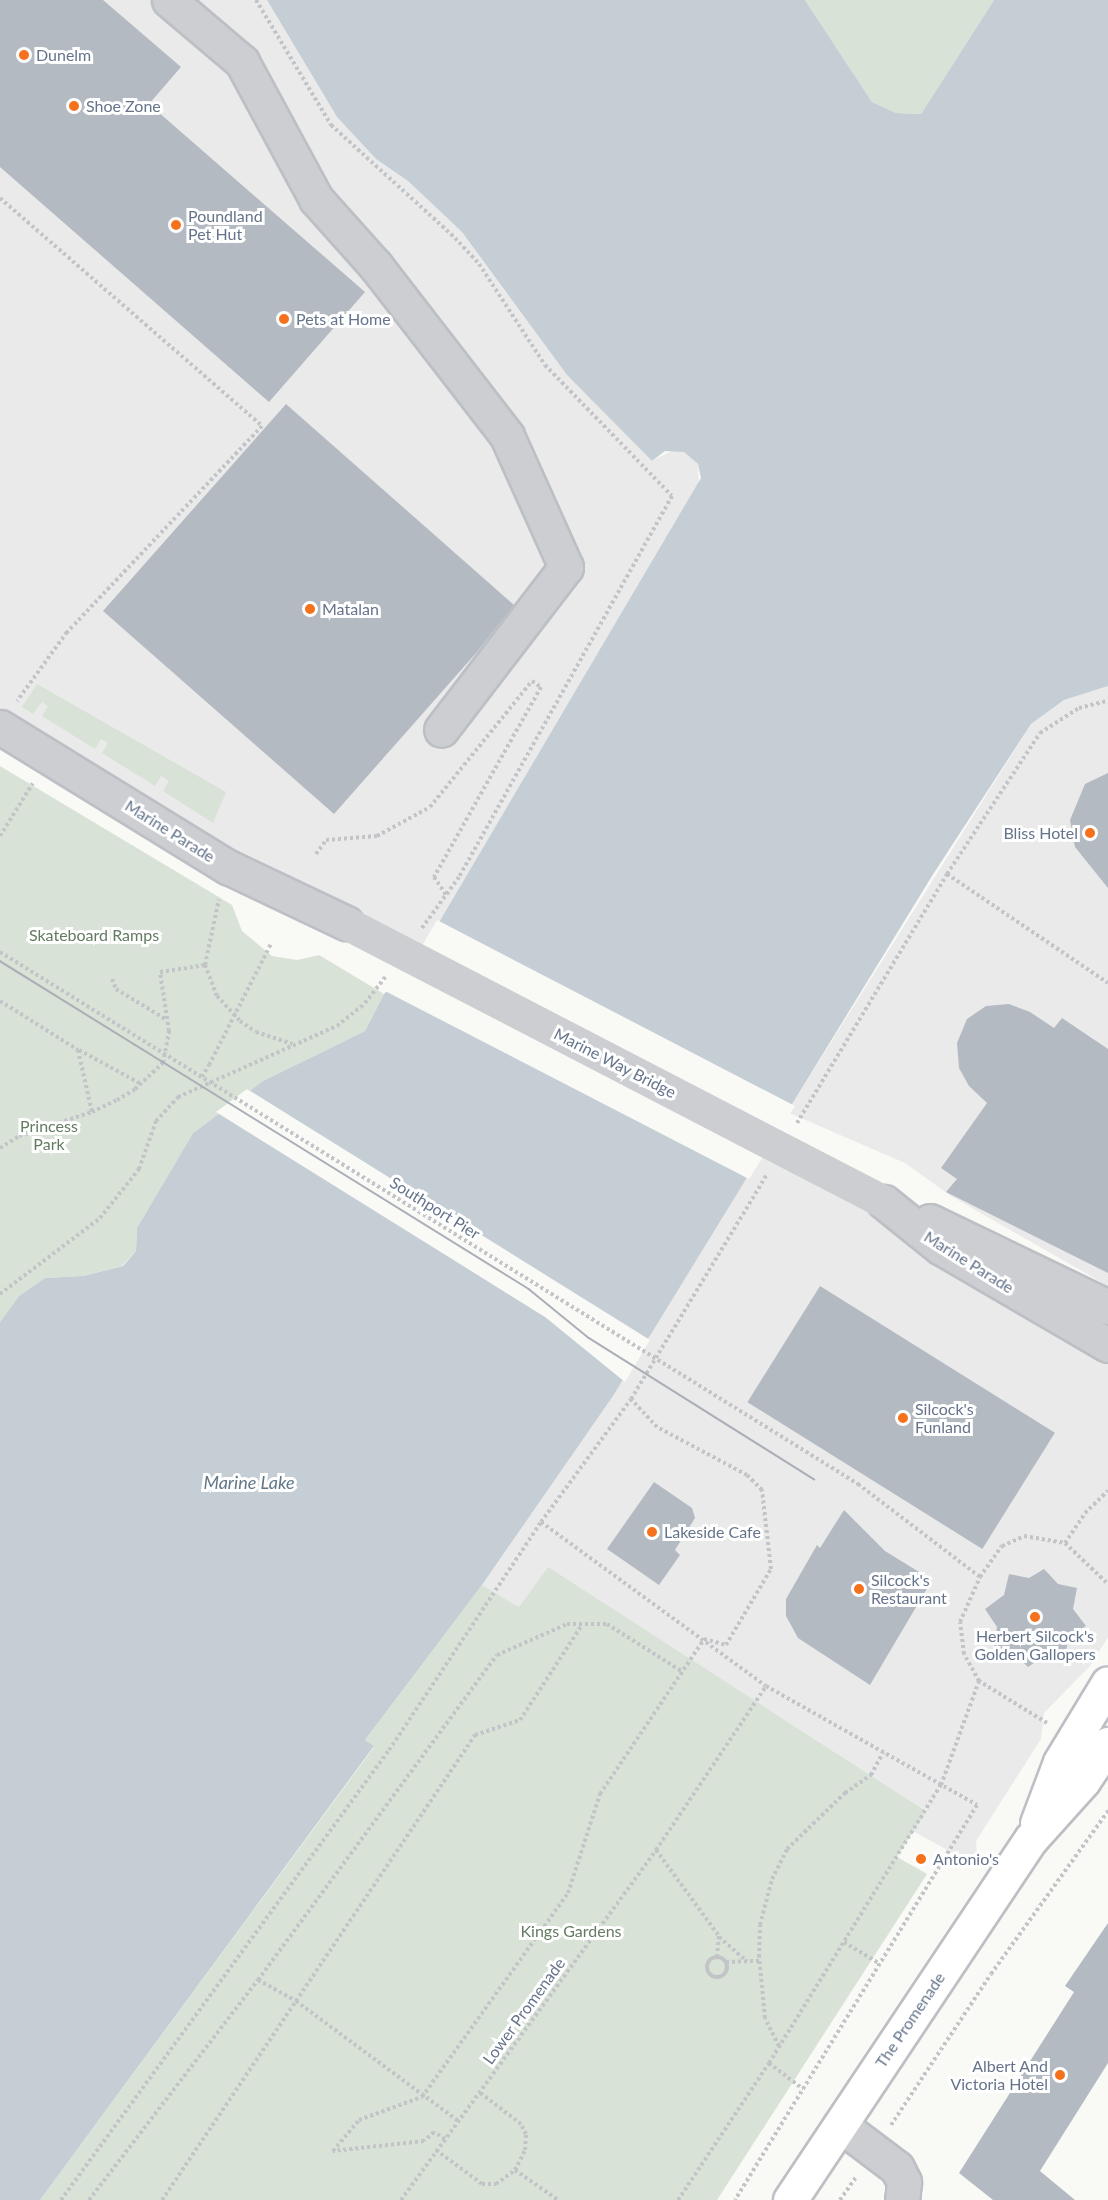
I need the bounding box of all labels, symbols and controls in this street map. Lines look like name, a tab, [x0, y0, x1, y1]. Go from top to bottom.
place label: Dunelm	[36, 45, 91, 65]
marker: Dunelm	[17, 48, 31, 62]
place label: Shoe Zone	[86, 96, 161, 116]
marker: Shoe Zone	[67, 99, 81, 113]
place label: Poundland Pet Hut	[188, 206, 263, 244]
marker: Poundland Pet Hut	[169, 218, 183, 232]
place label: Pets at Home	[296, 309, 391, 329]
marker: Pets at Home	[277, 312, 291, 326]
place label: Matalan	[322, 599, 379, 619]
marker: Matalan	[303, 602, 317, 616]
street label: Marine Parade	[122, 796, 218, 866]
place label: Bliss Hotel	[1003, 823, 1078, 843]
marker: Bliss Hotel	[1083, 826, 1097, 840]
park label: Skateboard Ramps	[29, 925, 159, 945]
street label: Marine Way Bridge	[551, 1024, 679, 1102]
park label: Princess Park	[20, 1116, 78, 1154]
street label: Southport Pier	[386, 1173, 484, 1243]
street label: Marine Parade	[921, 1227, 1017, 1297]
place label: Silcock's Funland	[915, 1399, 974, 1437]
marker: Silcock's Funland	[896, 1411, 910, 1425]
water label: Marine Lake	[203, 1471, 295, 1493]
place label: Lakeside Cafe	[664, 1522, 761, 1542]
marker: Lakeside Cafe	[645, 1525, 659, 1539]
place label: Silcock's Restaurant	[871, 1570, 947, 1608]
marker: Silcock's Restaurant	[852, 1582, 866, 1596]
marker: Herbert Silcock's Golden Gallopers	[1028, 1610, 1042, 1624]
place label: Herbert Silcock's Golden Gallopers	[974, 1626, 1096, 1664]
place label: Antonio's	[933, 1849, 999, 1869]
marker: Antonio's	[914, 1852, 928, 1866]
park label: Kings Gardens	[520, 1921, 622, 1941]
street label: Lower Promenade	[479, 1954, 569, 2068]
street label: The Promenade	[871, 1969, 949, 2071]
place label: Albert And Victoria Hotel	[950, 2056, 1048, 2094]
marker: Albert And Victoria Hotel	[1053, 2068, 1067, 2082]

